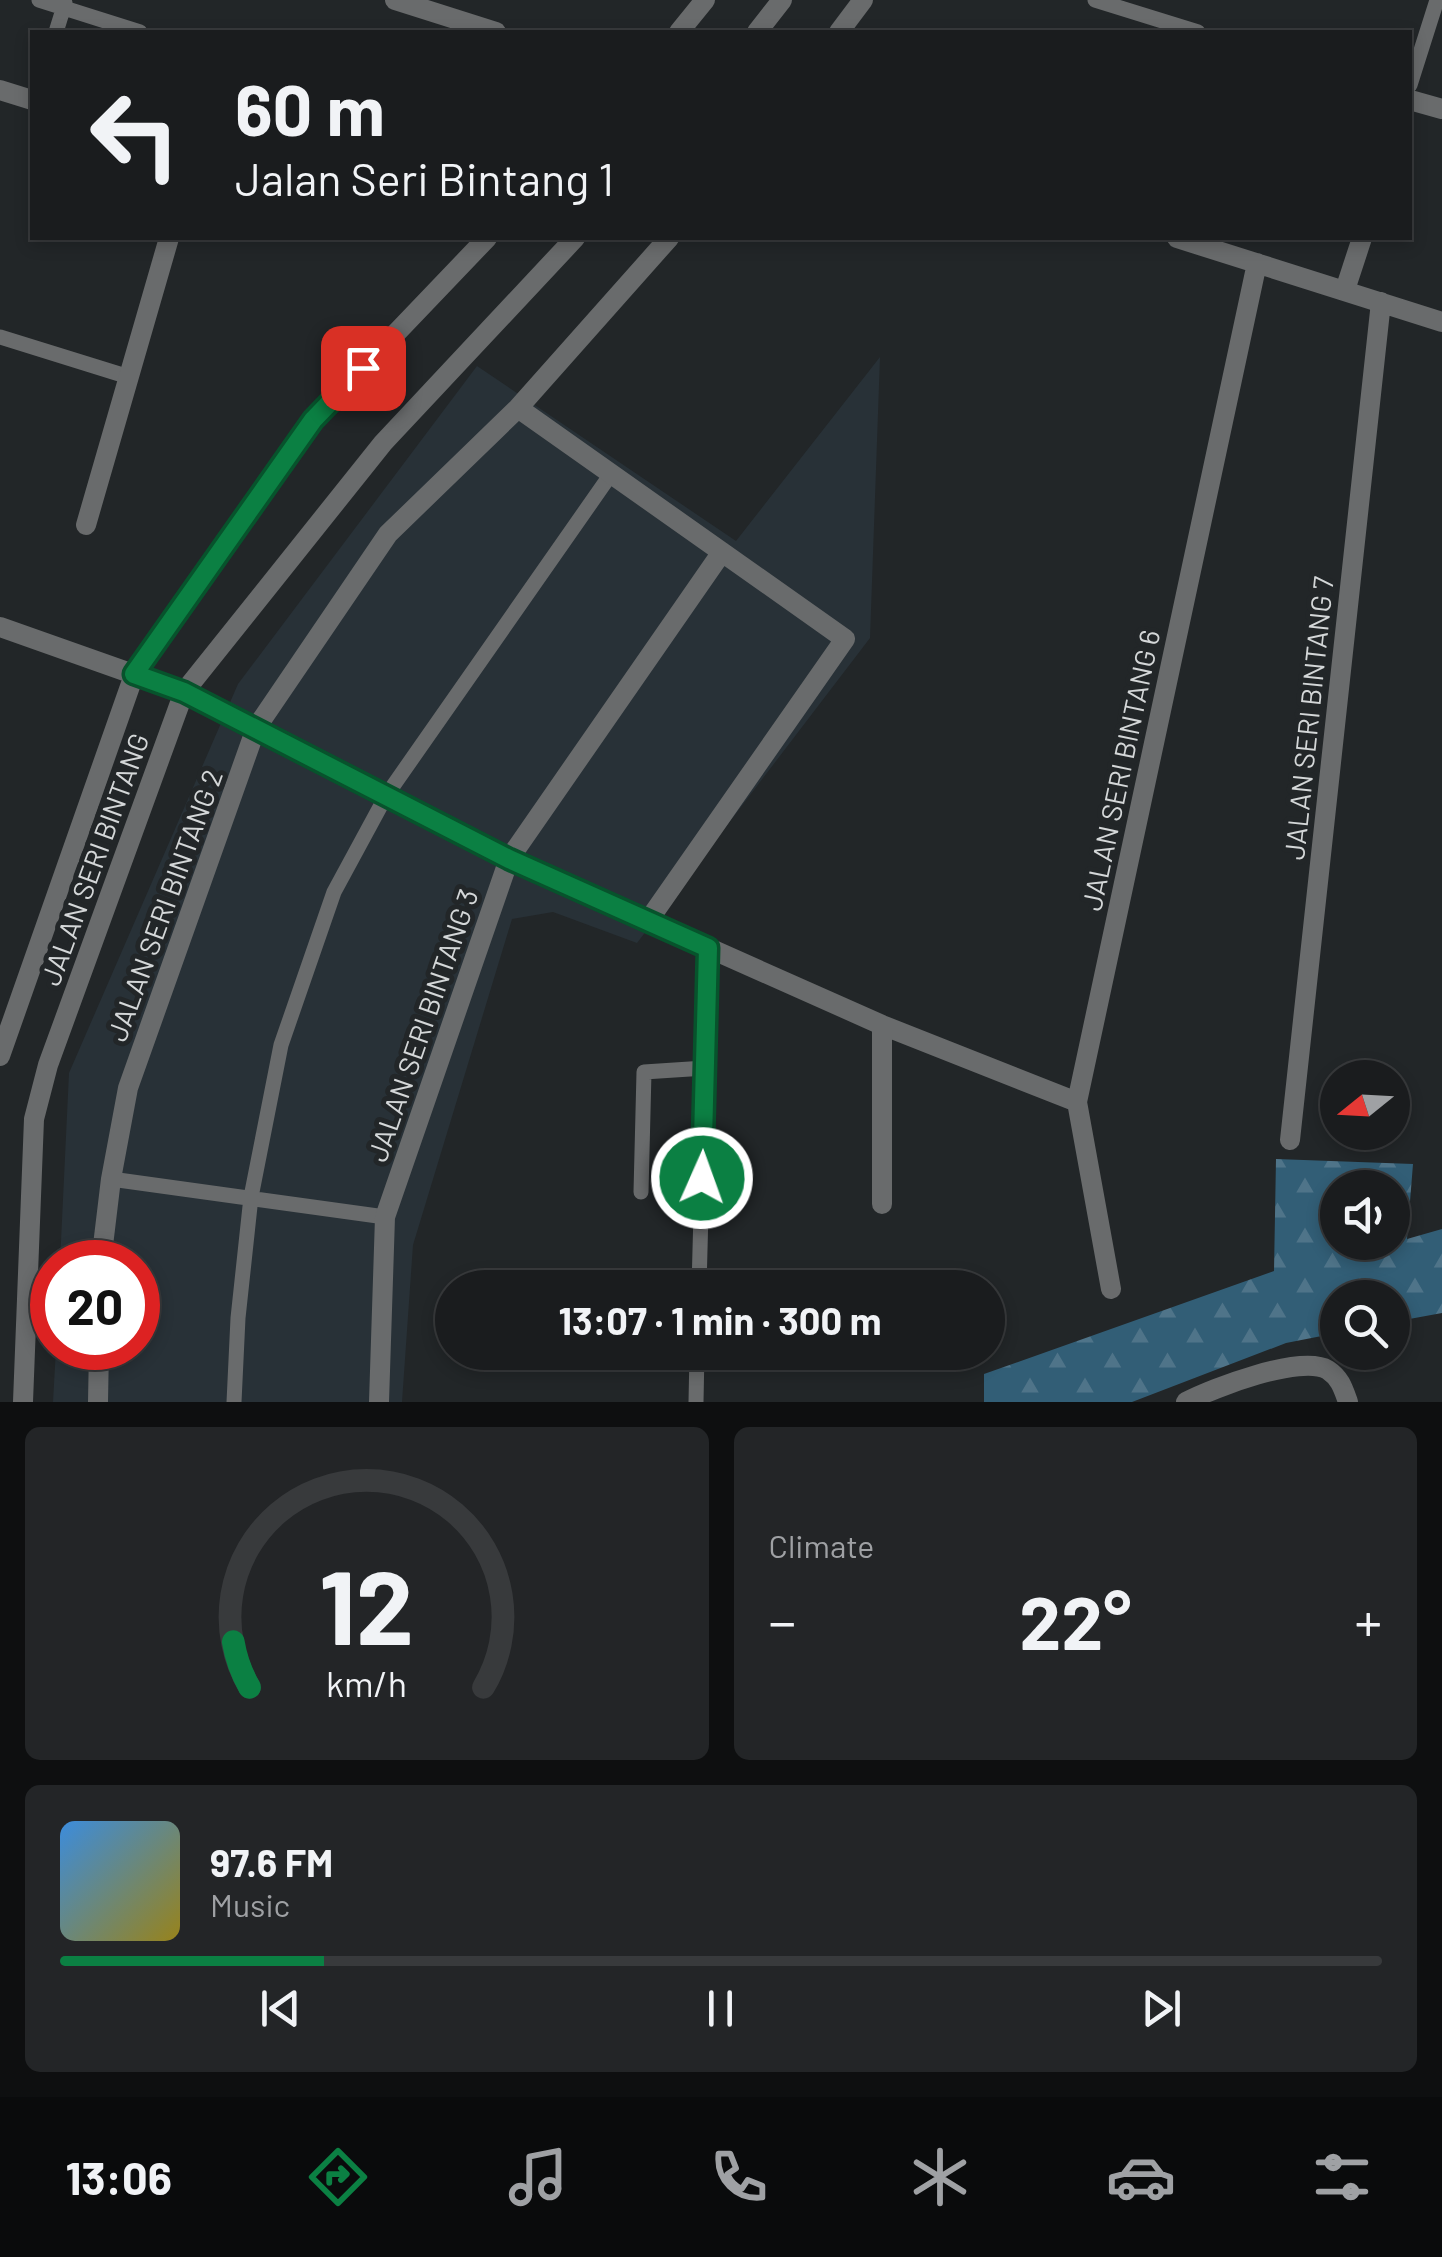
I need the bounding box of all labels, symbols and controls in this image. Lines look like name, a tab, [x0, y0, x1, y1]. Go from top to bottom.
text: 60 m	[235, 66, 385, 150]
icon: left	[70, 70, 200, 200]
text: Jalan Seri Bintang 1	[235, 151, 614, 205]
pin	[321, 326, 406, 411]
icon: arrive	[336, 341, 391, 396]
street label: JALAN SERI BINTANG 7	[1276, 575, 1340, 861]
street label: JALAN SERI BINTANG 6	[1074, 627, 1166, 913]
street label: JALAN SERI BINTANG	[33, 728, 155, 990]
street label: JALAN SERI BINTANG 2	[99, 765, 229, 1045]
street label: JALAN SERI BINTANG 3	[359, 884, 485, 1166]
north arrow	[1320, 1060, 1410, 1150]
map controls	[1320, 1060, 1410, 1370]
position arrow	[650, 1126, 754, 1230]
button: sound	[1320, 1170, 1410, 1260]
speed limit sign: 20	[30, 1240, 160, 1370]
button: search	[1320, 1280, 1410, 1370]
text: 13:07 · 1 min · 300 m	[558, 1297, 882, 1343]
text: Climate	[769, 1526, 874, 1564]
text: 12	[319, 1541, 414, 1666]
text: 22°	[1019, 1575, 1131, 1665]
text: −	[769, 1587, 796, 1653]
text: +	[1354, 1587, 1382, 1653]
text: km/h	[326, 1661, 407, 1704]
text: 97.6 FM	[210, 1839, 333, 1885]
text: Music	[210, 1885, 290, 1923]
icon: previous	[253, 1981, 308, 2036]
icon: pause	[693, 1981, 748, 2036]
icon: next	[1134, 1981, 1189, 2036]
icon: directions	[303, 2142, 373, 2212]
icon: music	[503, 2142, 573, 2212]
icon: phone	[704, 2142, 774, 2212]
icon: climate	[905, 2142, 975, 2212]
icon: car	[1106, 2142, 1176, 2212]
icon: filters	[1307, 2142, 1377, 2212]
text: 13:06	[65, 2150, 172, 2204]

